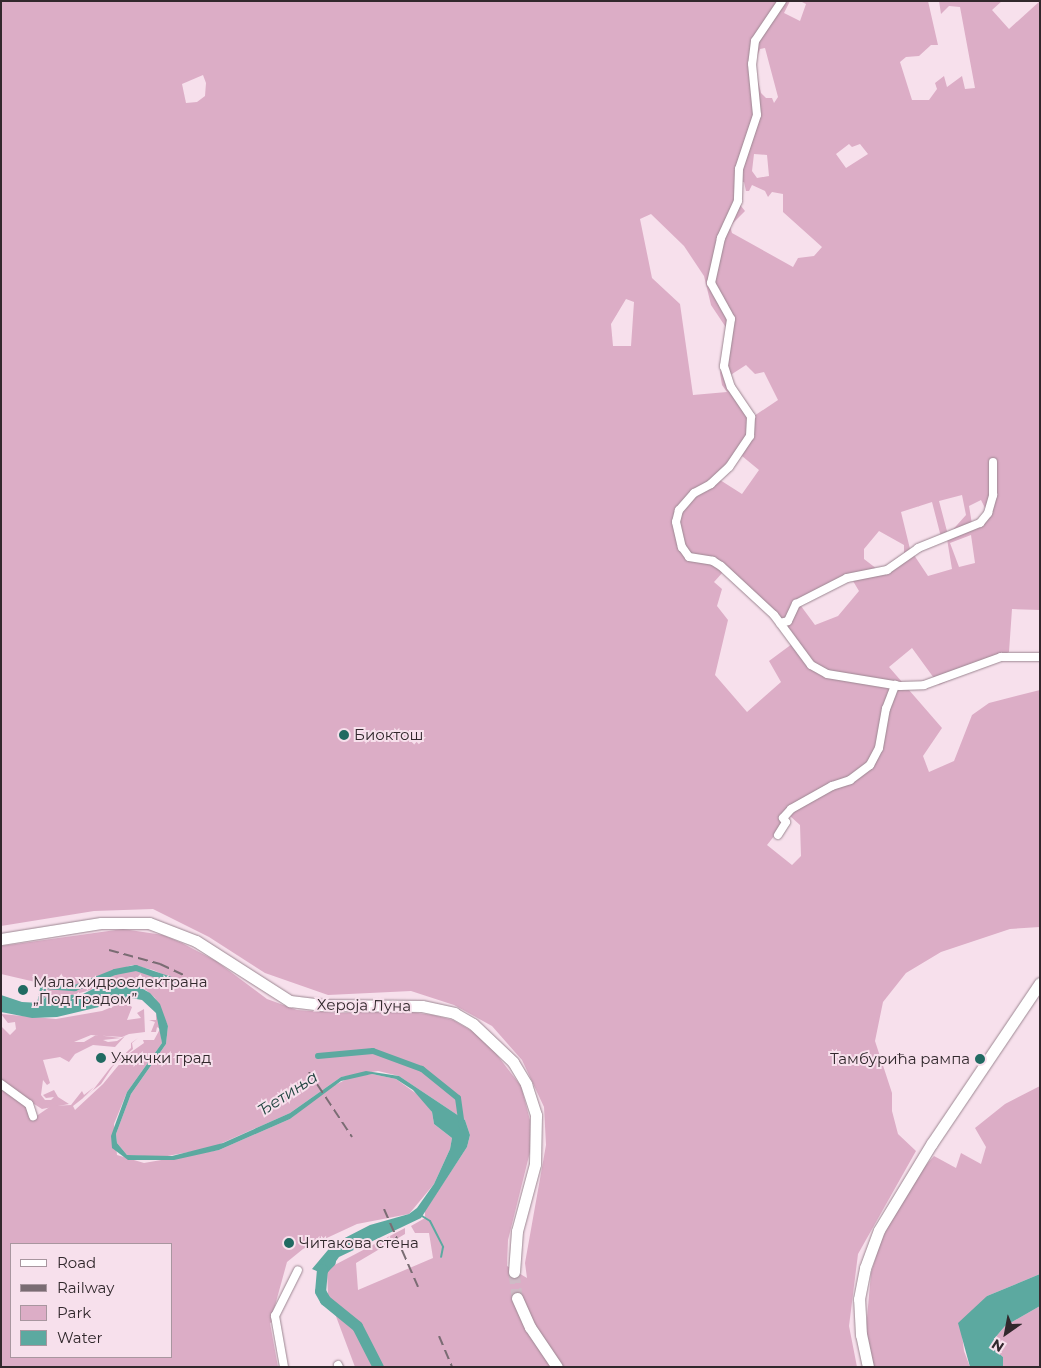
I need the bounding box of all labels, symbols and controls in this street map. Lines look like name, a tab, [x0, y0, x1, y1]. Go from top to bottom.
place label: Биоктош	[354, 726, 423, 744]
marker: Биоктош	[338, 729, 350, 741]
place label: Мала хидроелектрана „Под градом”	[33, 972, 208, 1007]
marker: Мала хидроелектрана „Под градом”	[17, 984, 29, 996]
street label: Хероја Луна	[317, 995, 411, 1015]
place label: Ужички град	[111, 1049, 211, 1067]
place label: Тамбурића рампа	[830, 1050, 970, 1068]
marker: Ужички град	[95, 1052, 107, 1064]
marker: Тамбурића рампа	[974, 1053, 986, 1065]
water label: Ђетиња	[254, 1068, 322, 1120]
place label: Читакова стена	[299, 1234, 419, 1252]
marker: Читакова стена	[283, 1237, 295, 1249]
legend	[10, 1243, 172, 1358]
text: Road	[57, 1253, 96, 1272]
text: Railway	[57, 1278, 114, 1297]
text: Park	[57, 1303, 91, 1322]
north arrow	[981, 1308, 1031, 1358]
text: Water	[57, 1328, 103, 1347]
text: N	[988, 1335, 1007, 1356]

